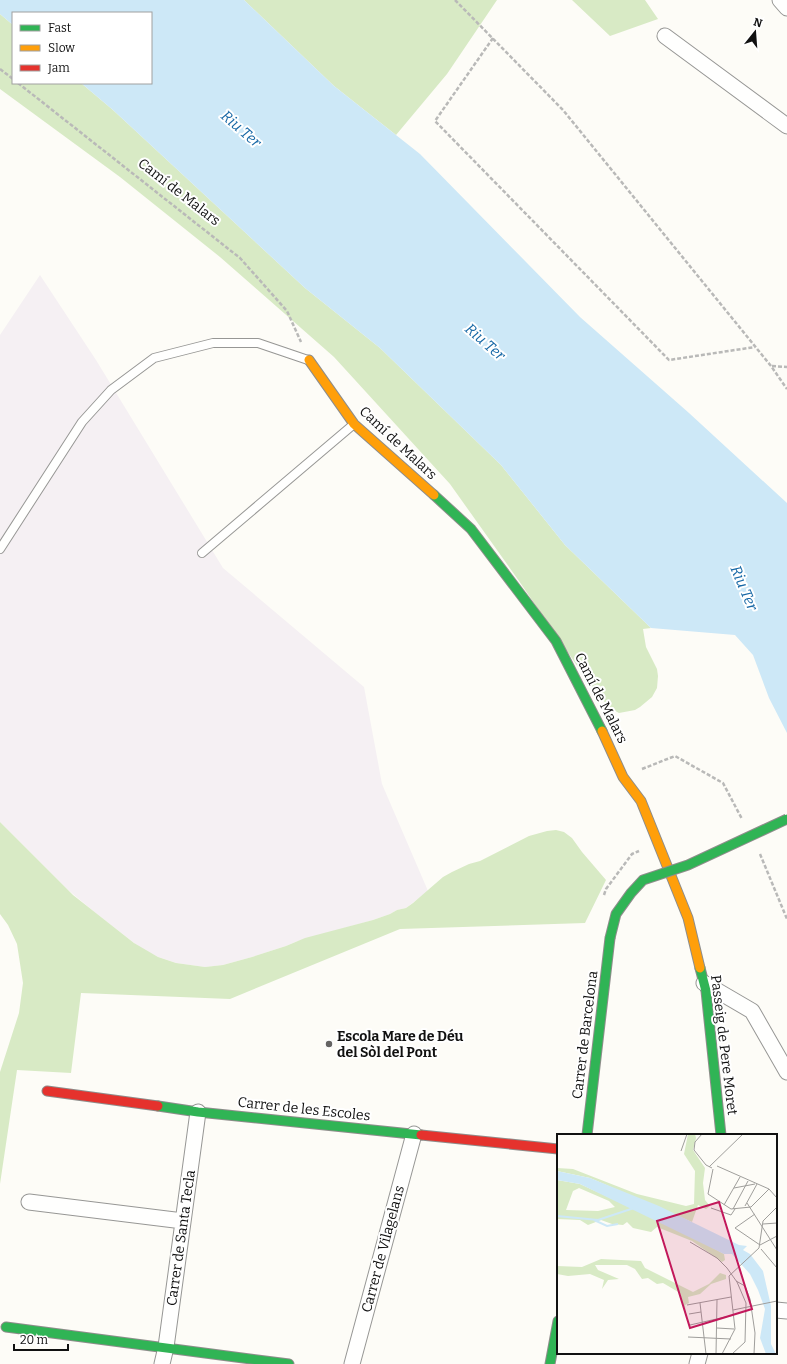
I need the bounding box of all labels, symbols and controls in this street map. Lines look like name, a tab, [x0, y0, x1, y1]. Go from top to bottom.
legend	[12, 12, 152, 84]
north arrow	[735, 12, 775, 52]
text: N	[752, 15, 764, 31]
text: Fast	[48, 21, 72, 35]
text: Slow	[48, 41, 75, 55]
text: Jam	[47, 61, 70, 75]
water label: Riu Ter	[217, 107, 265, 152]
street label: Camí de Malars	[135, 155, 223, 229]
water label: Riu Ter	[461, 320, 509, 365]
street label: Camí de Malars	[356, 403, 440, 483]
water label: Riu Ter	[727, 563, 762, 614]
street label: Camí de Malars	[571, 650, 631, 746]
street label: Carrer de Barcelona	[569, 970, 601, 1100]
street label: Passeig de Pere Moret	[707, 974, 741, 1116]
place label: Escola Mare de Déu del Sòl del Pont	[337, 1028, 464, 1061]
marker: Escola Mare de Déu del Sòl del Pont	[324, 1039, 334, 1049]
street label: Carrer de les Escoles	[237, 1094, 371, 1124]
inset map	[557, 1134, 777, 1354]
street label: Carrer de Santa Tecla	[163, 1169, 199, 1307]
street label: Carrer de Vilagelans	[358, 1184, 408, 1314]
scale bar	[14, 1326, 68, 1352]
text: 20 m	[20, 1333, 49, 1347]

